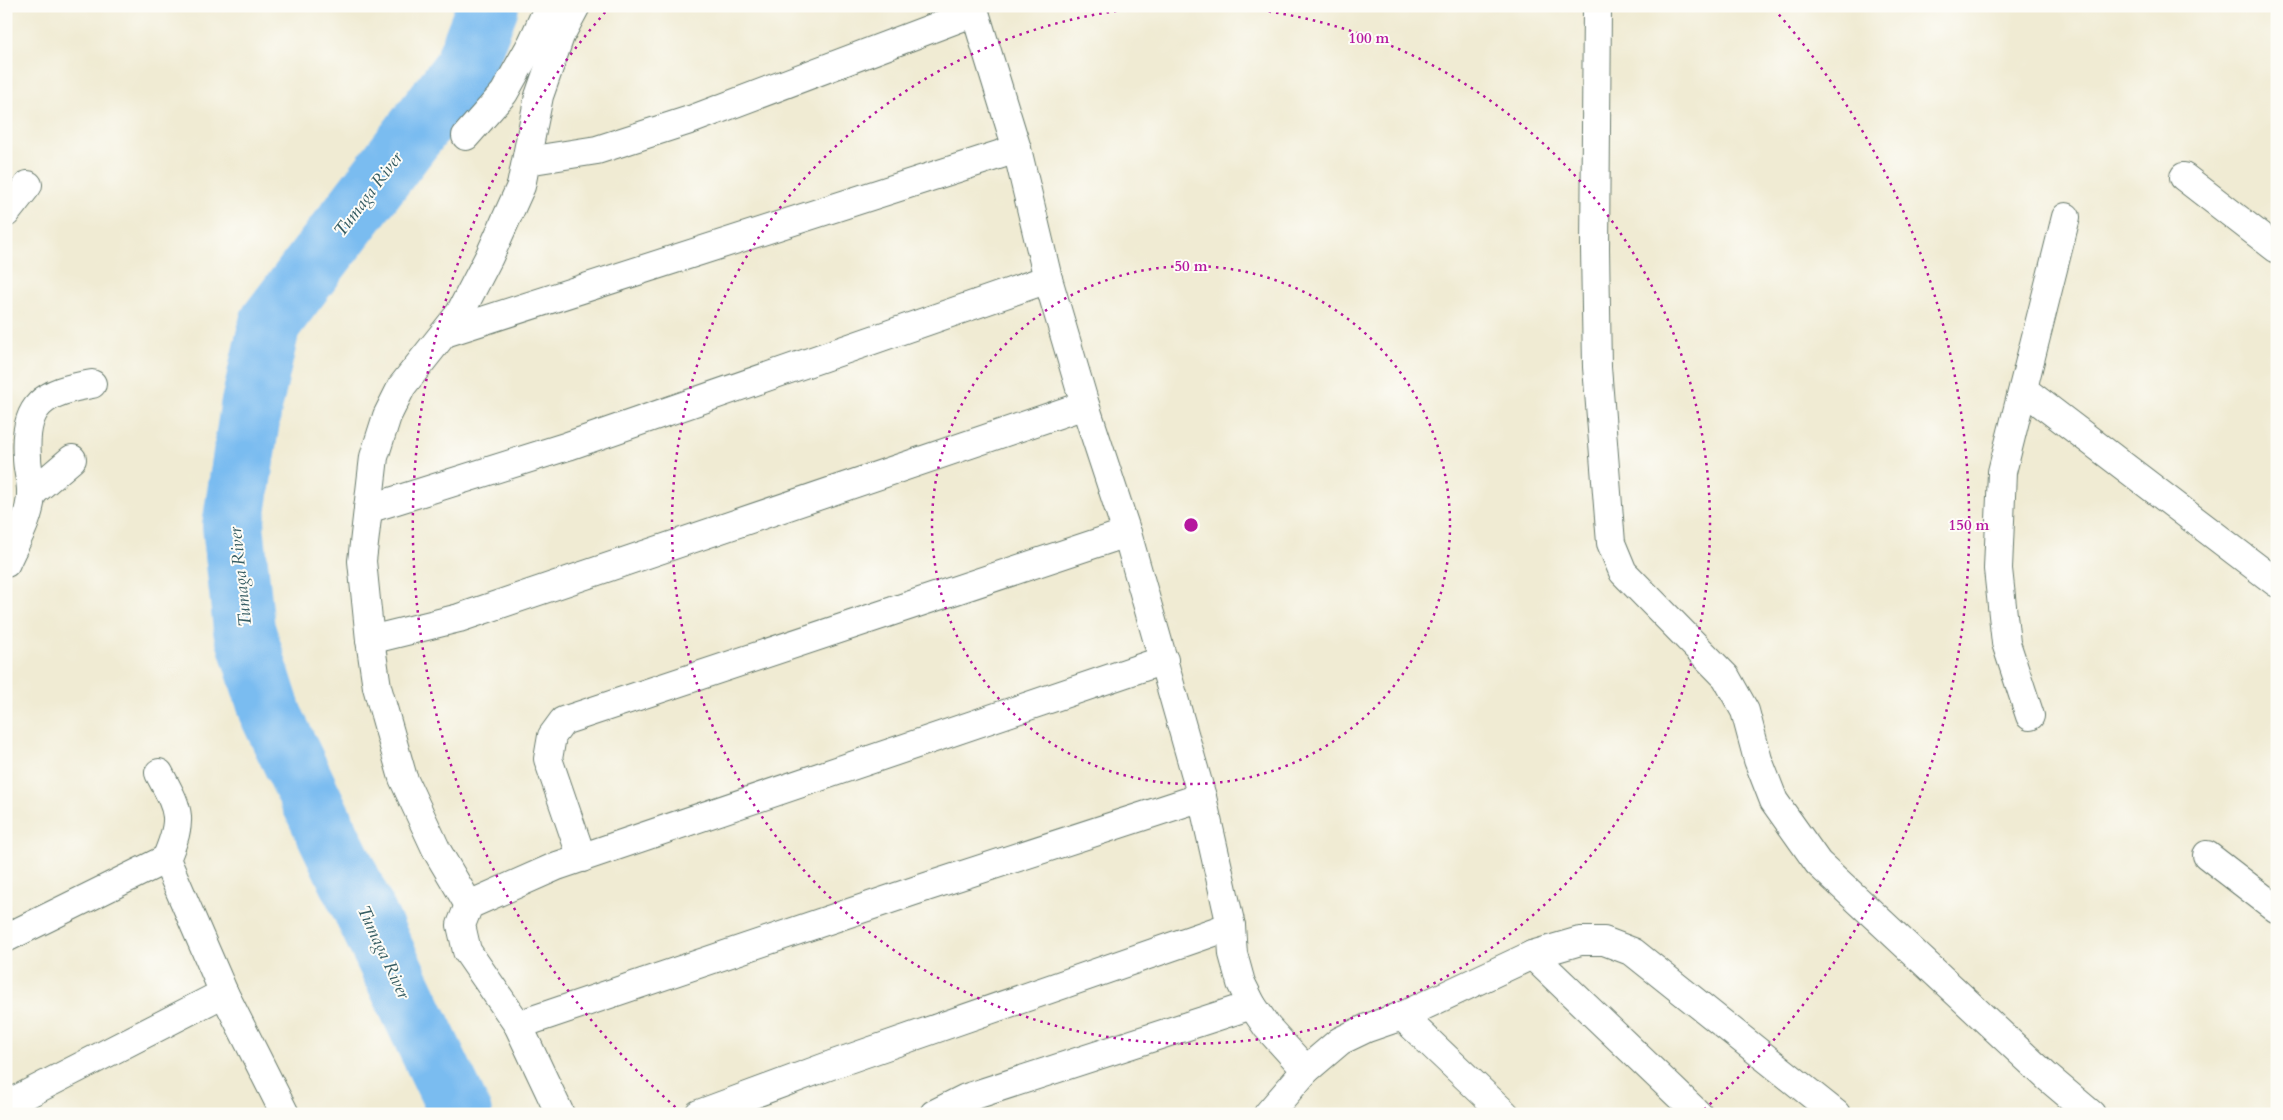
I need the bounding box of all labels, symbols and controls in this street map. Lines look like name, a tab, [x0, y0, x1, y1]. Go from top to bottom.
text: 100 m	[1349, 28, 1390, 48]
water label: Tumaga River	[328, 146, 409, 242]
text: 50 m	[1174, 256, 1208, 276]
text: 150 m	[1949, 515, 1990, 535]
centre of rings	[1182, 516, 1200, 534]
water label: Tumaga River	[223, 525, 258, 628]
water label: Tumaga River	[351, 901, 417, 1004]

